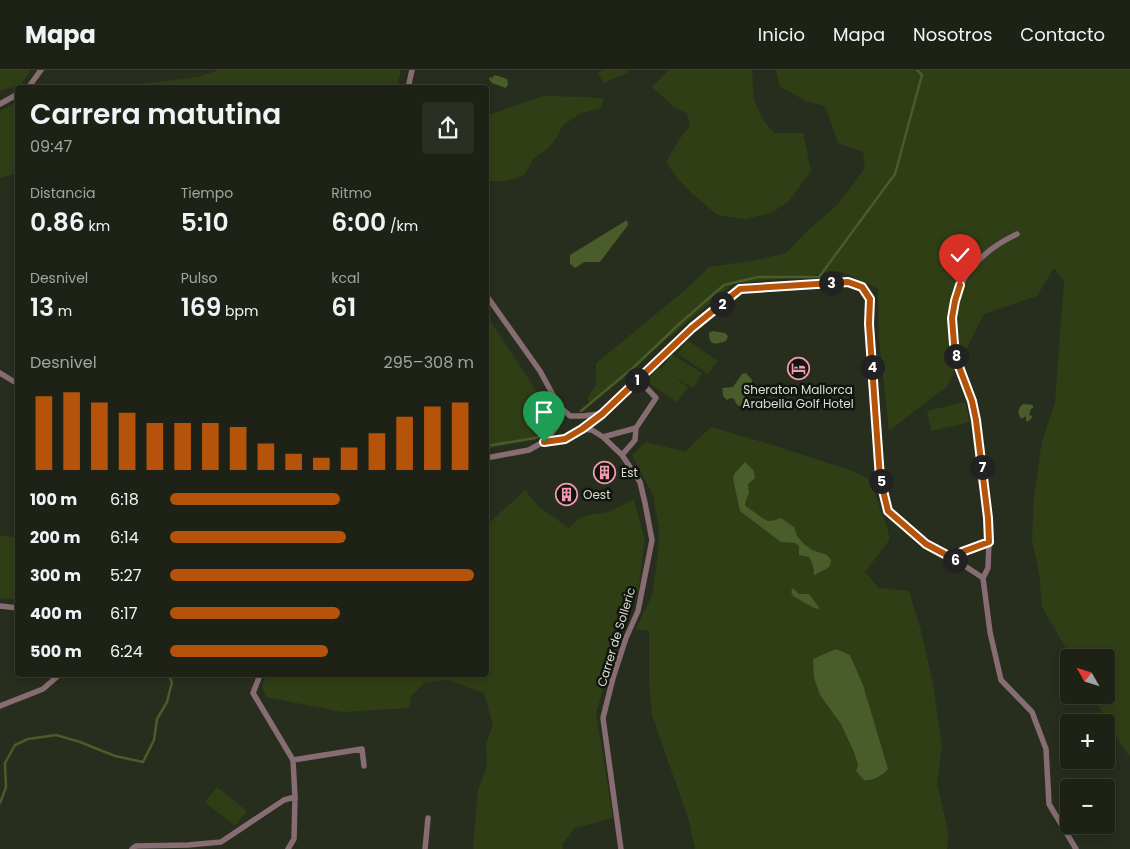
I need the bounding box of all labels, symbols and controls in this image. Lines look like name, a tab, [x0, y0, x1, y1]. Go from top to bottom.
text: Mapa	[25, 18, 96, 51]
text: Inicio	[758, 22, 805, 47]
text: Mapa	[833, 22, 885, 47]
text: Nosotros	[913, 22, 992, 47]
text: Contacto	[1020, 22, 1105, 47]
text: Carrera matutina	[30, 95, 281, 134]
button: share	[422, 102, 474, 154]
text: 09:47	[30, 135, 72, 158]
text: Distancia	[30, 183, 96, 203]
text: Tiempo	[181, 183, 233, 203]
text: Ritmo	[331, 183, 372, 203]
text: 0.86	[30, 205, 85, 240]
text: 5:10	[181, 205, 229, 240]
text: 6:00	[331, 205, 386, 240]
text: km	[85, 216, 110, 236]
text: /km	[386, 216, 418, 236]
pin	[939, 234, 981, 285]
icon: check	[946, 241, 974, 269]
text: Desnivel	[30, 268, 88, 288]
text: Pulso	[181, 268, 217, 288]
text: kcal	[331, 268, 360, 288]
pin: 3	[818, 270, 844, 296]
text: 3	[827, 273, 836, 293]
text: 13	[30, 290, 54, 325]
text: 169	[181, 290, 221, 325]
text: 61	[331, 290, 356, 325]
pin: 2	[710, 292, 734, 316]
text: 2	[719, 294, 727, 314]
text: m	[54, 301, 72, 321]
text: bpm	[221, 301, 258, 321]
pin: 8	[944, 344, 968, 368]
text: 8	[952, 346, 961, 366]
text: Desnivel	[30, 351, 97, 374]
text: 295–308 m	[384, 351, 474, 374]
pin: 4	[860, 354, 884, 380]
hotel icon: Sheraton Mallorca Arabella Golf Hotel	[786, 356, 810, 380]
text: 4	[868, 357, 877, 377]
pin: 1	[624, 368, 650, 392]
text: 1	[635, 370, 640, 390]
place label: Sheraton Mallorca Arabella Golf Hotel	[742, 381, 854, 412]
pin	[523, 391, 565, 442]
icon: arrive	[530, 398, 558, 426]
pin: 7	[970, 454, 994, 480]
text: 7	[979, 457, 986, 477]
building icon: Est	[593, 460, 617, 484]
place label: Est	[621, 464, 638, 481]
pin: 5	[868, 468, 894, 494]
text: 5	[877, 471, 886, 491]
building icon: Oest	[555, 482, 579, 506]
place label: Oest	[583, 486, 611, 503]
text: 100 m	[30, 488, 77, 511]
text: 6:18	[110, 488, 139, 511]
text: 200 m	[30, 526, 80, 549]
text: 6:14	[110, 526, 139, 549]
pin: 6	[942, 548, 968, 572]
text: 6	[951, 550, 960, 570]
text: 300 m	[30, 564, 81, 587]
text: 5:27	[110, 564, 141, 587]
street label: Carrer de Solleric	[593, 585, 639, 689]
text: 400 m	[30, 602, 82, 625]
text: 6:17	[110, 602, 137, 625]
text: 500 m	[30, 640, 82, 663]
text: 6:24	[110, 640, 143, 663]
north arrow	[1060, 649, 1115, 704]
map controls	[1060, 649, 1115, 834]
button: +	[1060, 714, 1115, 769]
button: −	[1060, 779, 1115, 834]

